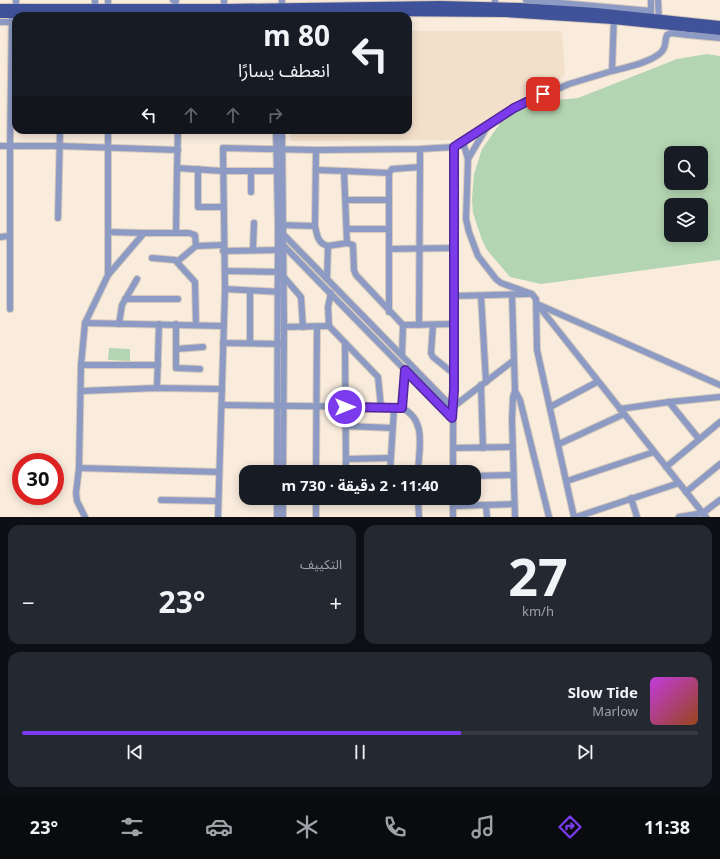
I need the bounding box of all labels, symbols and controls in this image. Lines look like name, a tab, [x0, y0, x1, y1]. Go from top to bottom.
text: 80 m	[263, 16, 330, 54]
icon: left	[344, 28, 396, 80]
text: انعطف يسارًا	[238, 58, 330, 82]
pin	[526, 77, 560, 111]
icon: arrive	[532, 83, 554, 105]
icon: left	[138, 104, 160, 126]
icon: ahead	[180, 104, 202, 126]
icon: ahead	[222, 104, 244, 126]
icon: right	[264, 104, 286, 126]
map controls	[664, 146, 708, 242]
button: search	[664, 146, 708, 190]
button: layers	[664, 198, 708, 242]
position arrow	[324, 386, 366, 428]
speed limit sign: 30	[12, 453, 64, 505]
text: 11:40 · 2 دقيقة · 730 m	[281, 475, 439, 495]
text: 27	[508, 540, 568, 611]
text: التكييف	[300, 555, 342, 573]
text: 23°	[158, 581, 206, 622]
text: −	[22, 587, 35, 617]
text: +	[329, 587, 342, 617]
text: km/h	[522, 602, 554, 620]
text: Slow Tide	[568, 682, 638, 702]
text: Marlow	[592, 702, 638, 720]
icon: previous	[124, 741, 146, 763]
icon: pause	[349, 741, 371, 763]
icon: next	[574, 741, 596, 763]
icon: filters	[118, 813, 146, 841]
icon: car	[205, 813, 233, 841]
icon: climate	[293, 813, 321, 841]
icon: phone	[381, 813, 409, 841]
icon: music	[469, 813, 497, 841]
icon: directions	[556, 813, 584, 841]
text: 23°	[30, 815, 58, 839]
text: 11:38	[644, 815, 690, 839]

